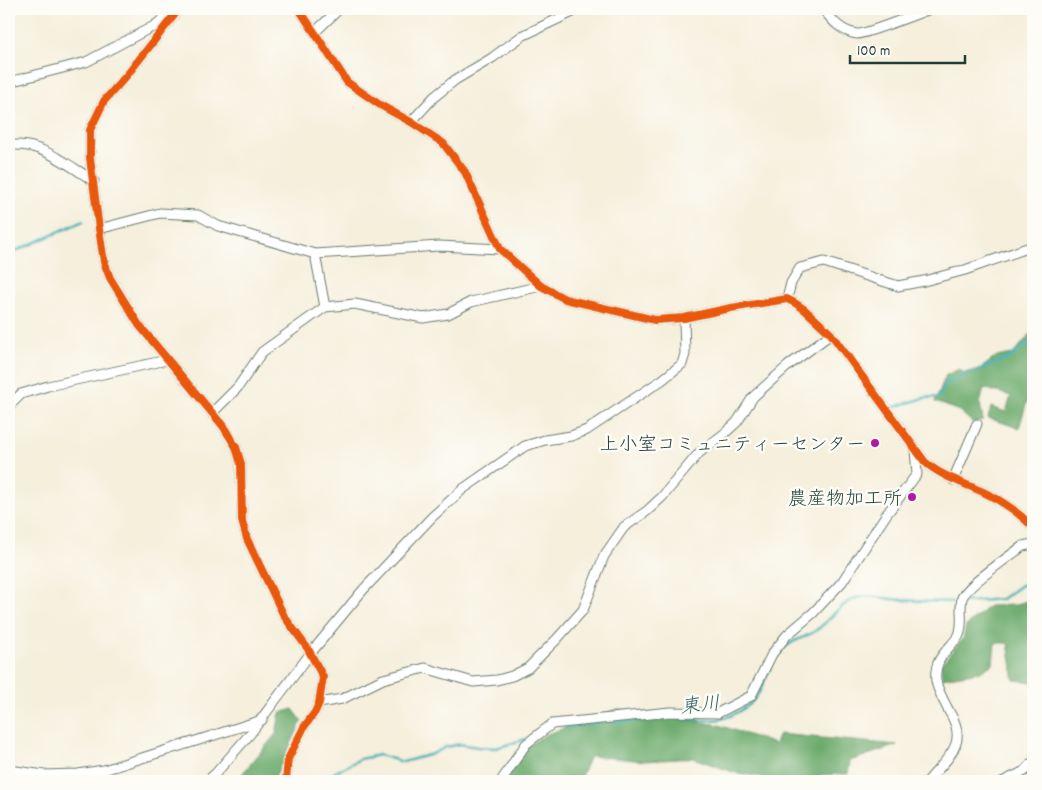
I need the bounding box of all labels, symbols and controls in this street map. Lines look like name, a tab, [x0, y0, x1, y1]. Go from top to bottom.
scale bar	[850, 32, 964, 64]
text: 100 m	[857, 41, 890, 63]
place label: 上小室コミュニティーセンター	[600, 433, 865, 460]
marker: 上小室コミュニティーセンター	[869, 437, 881, 449]
place label: 農産物加工所	[788, 487, 902, 514]
marker: 農産物加工所	[906, 491, 918, 503]
water label: 東川	[679, 691, 722, 723]

